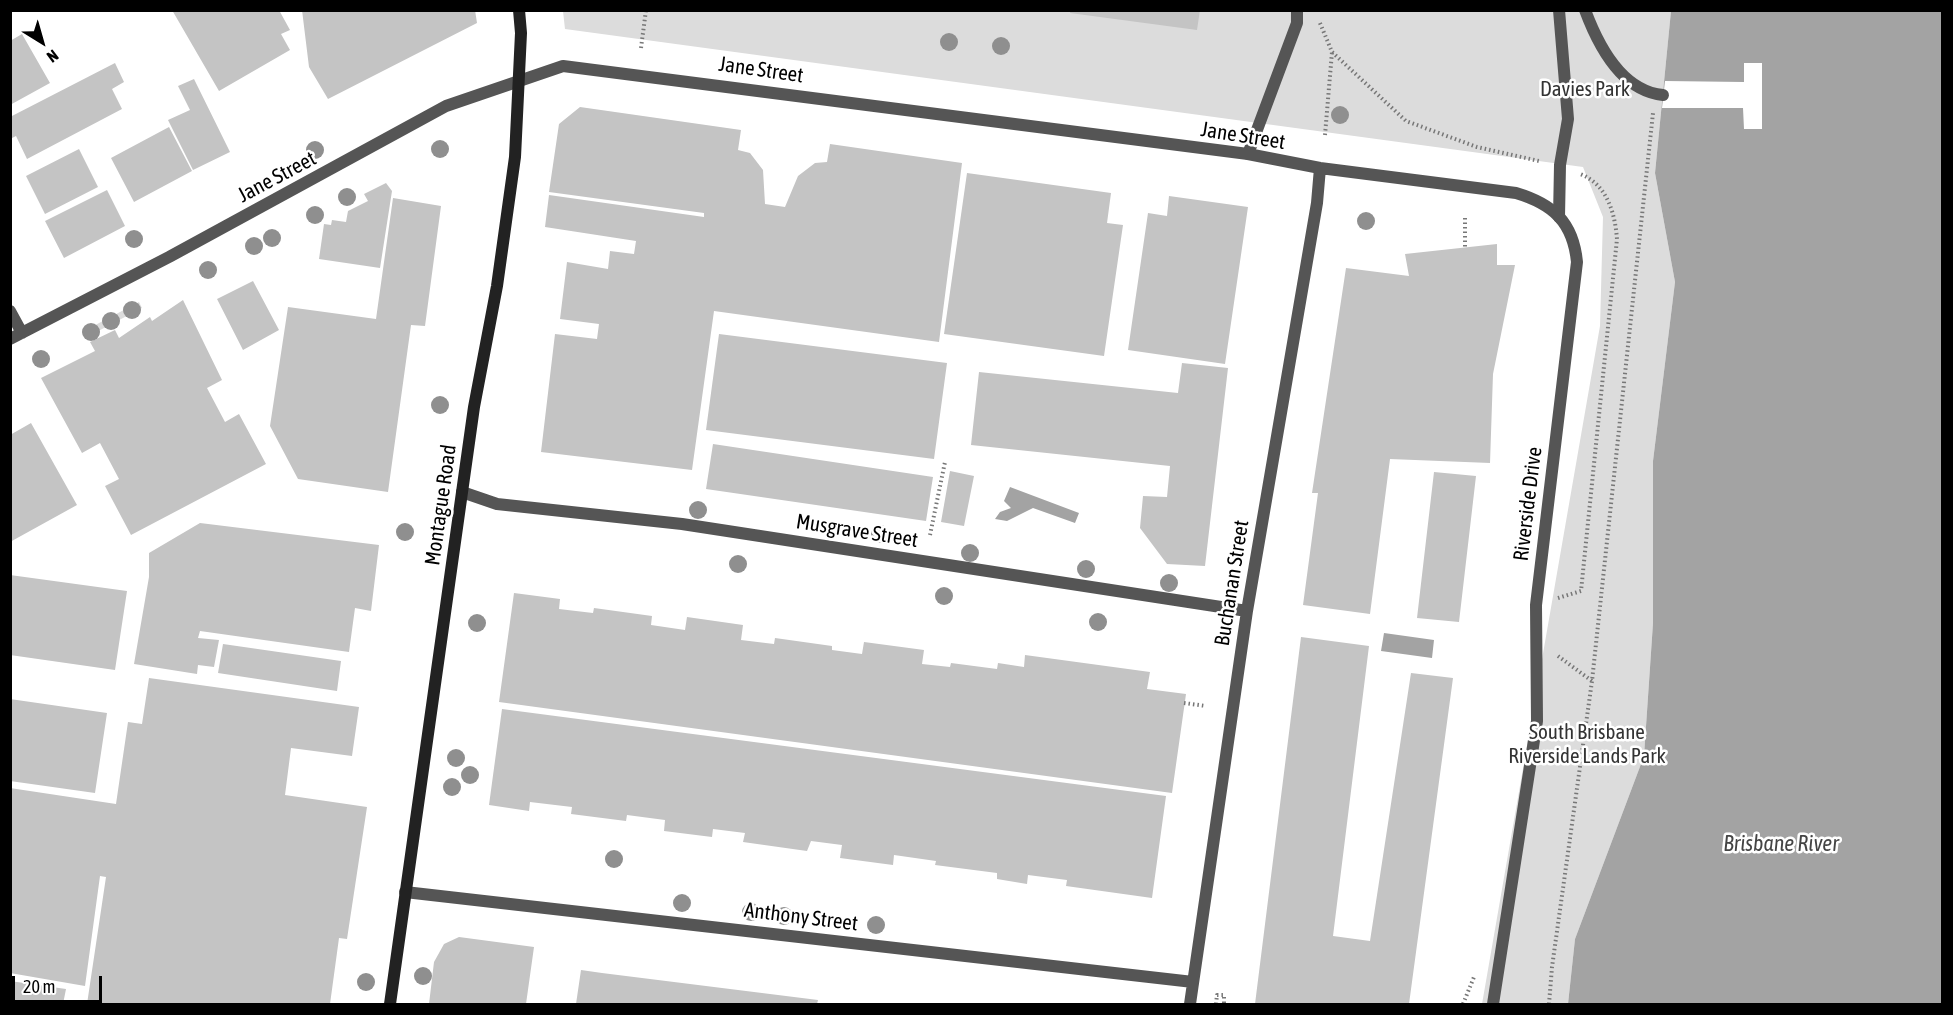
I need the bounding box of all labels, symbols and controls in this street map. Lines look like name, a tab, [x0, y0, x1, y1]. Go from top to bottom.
north arrow	[12, 12, 72, 72]
text: N	[44, 46, 62, 66]
street label: Jane Street	[717, 52, 805, 88]
park label: Davies Park	[1540, 76, 1630, 102]
street label: Jane Street	[1199, 117, 1287, 155]
street label: Jane Street	[233, 146, 321, 208]
street label: Montague Road	[420, 443, 462, 567]
street label: Riverside Drive	[1508, 445, 1548, 563]
street label: Musgrave Street	[794, 509, 920, 553]
street label: Buchanan Street	[1210, 518, 1254, 648]
park label: South Brisbane Riverside Lands Park	[1508, 719, 1666, 769]
water label: Brisbane River	[1723, 831, 1839, 857]
street label: Anthony Street	[743, 898, 859, 936]
scale bar	[15, 964, 105, 1002]
text: 20 m	[23, 976, 55, 997]

